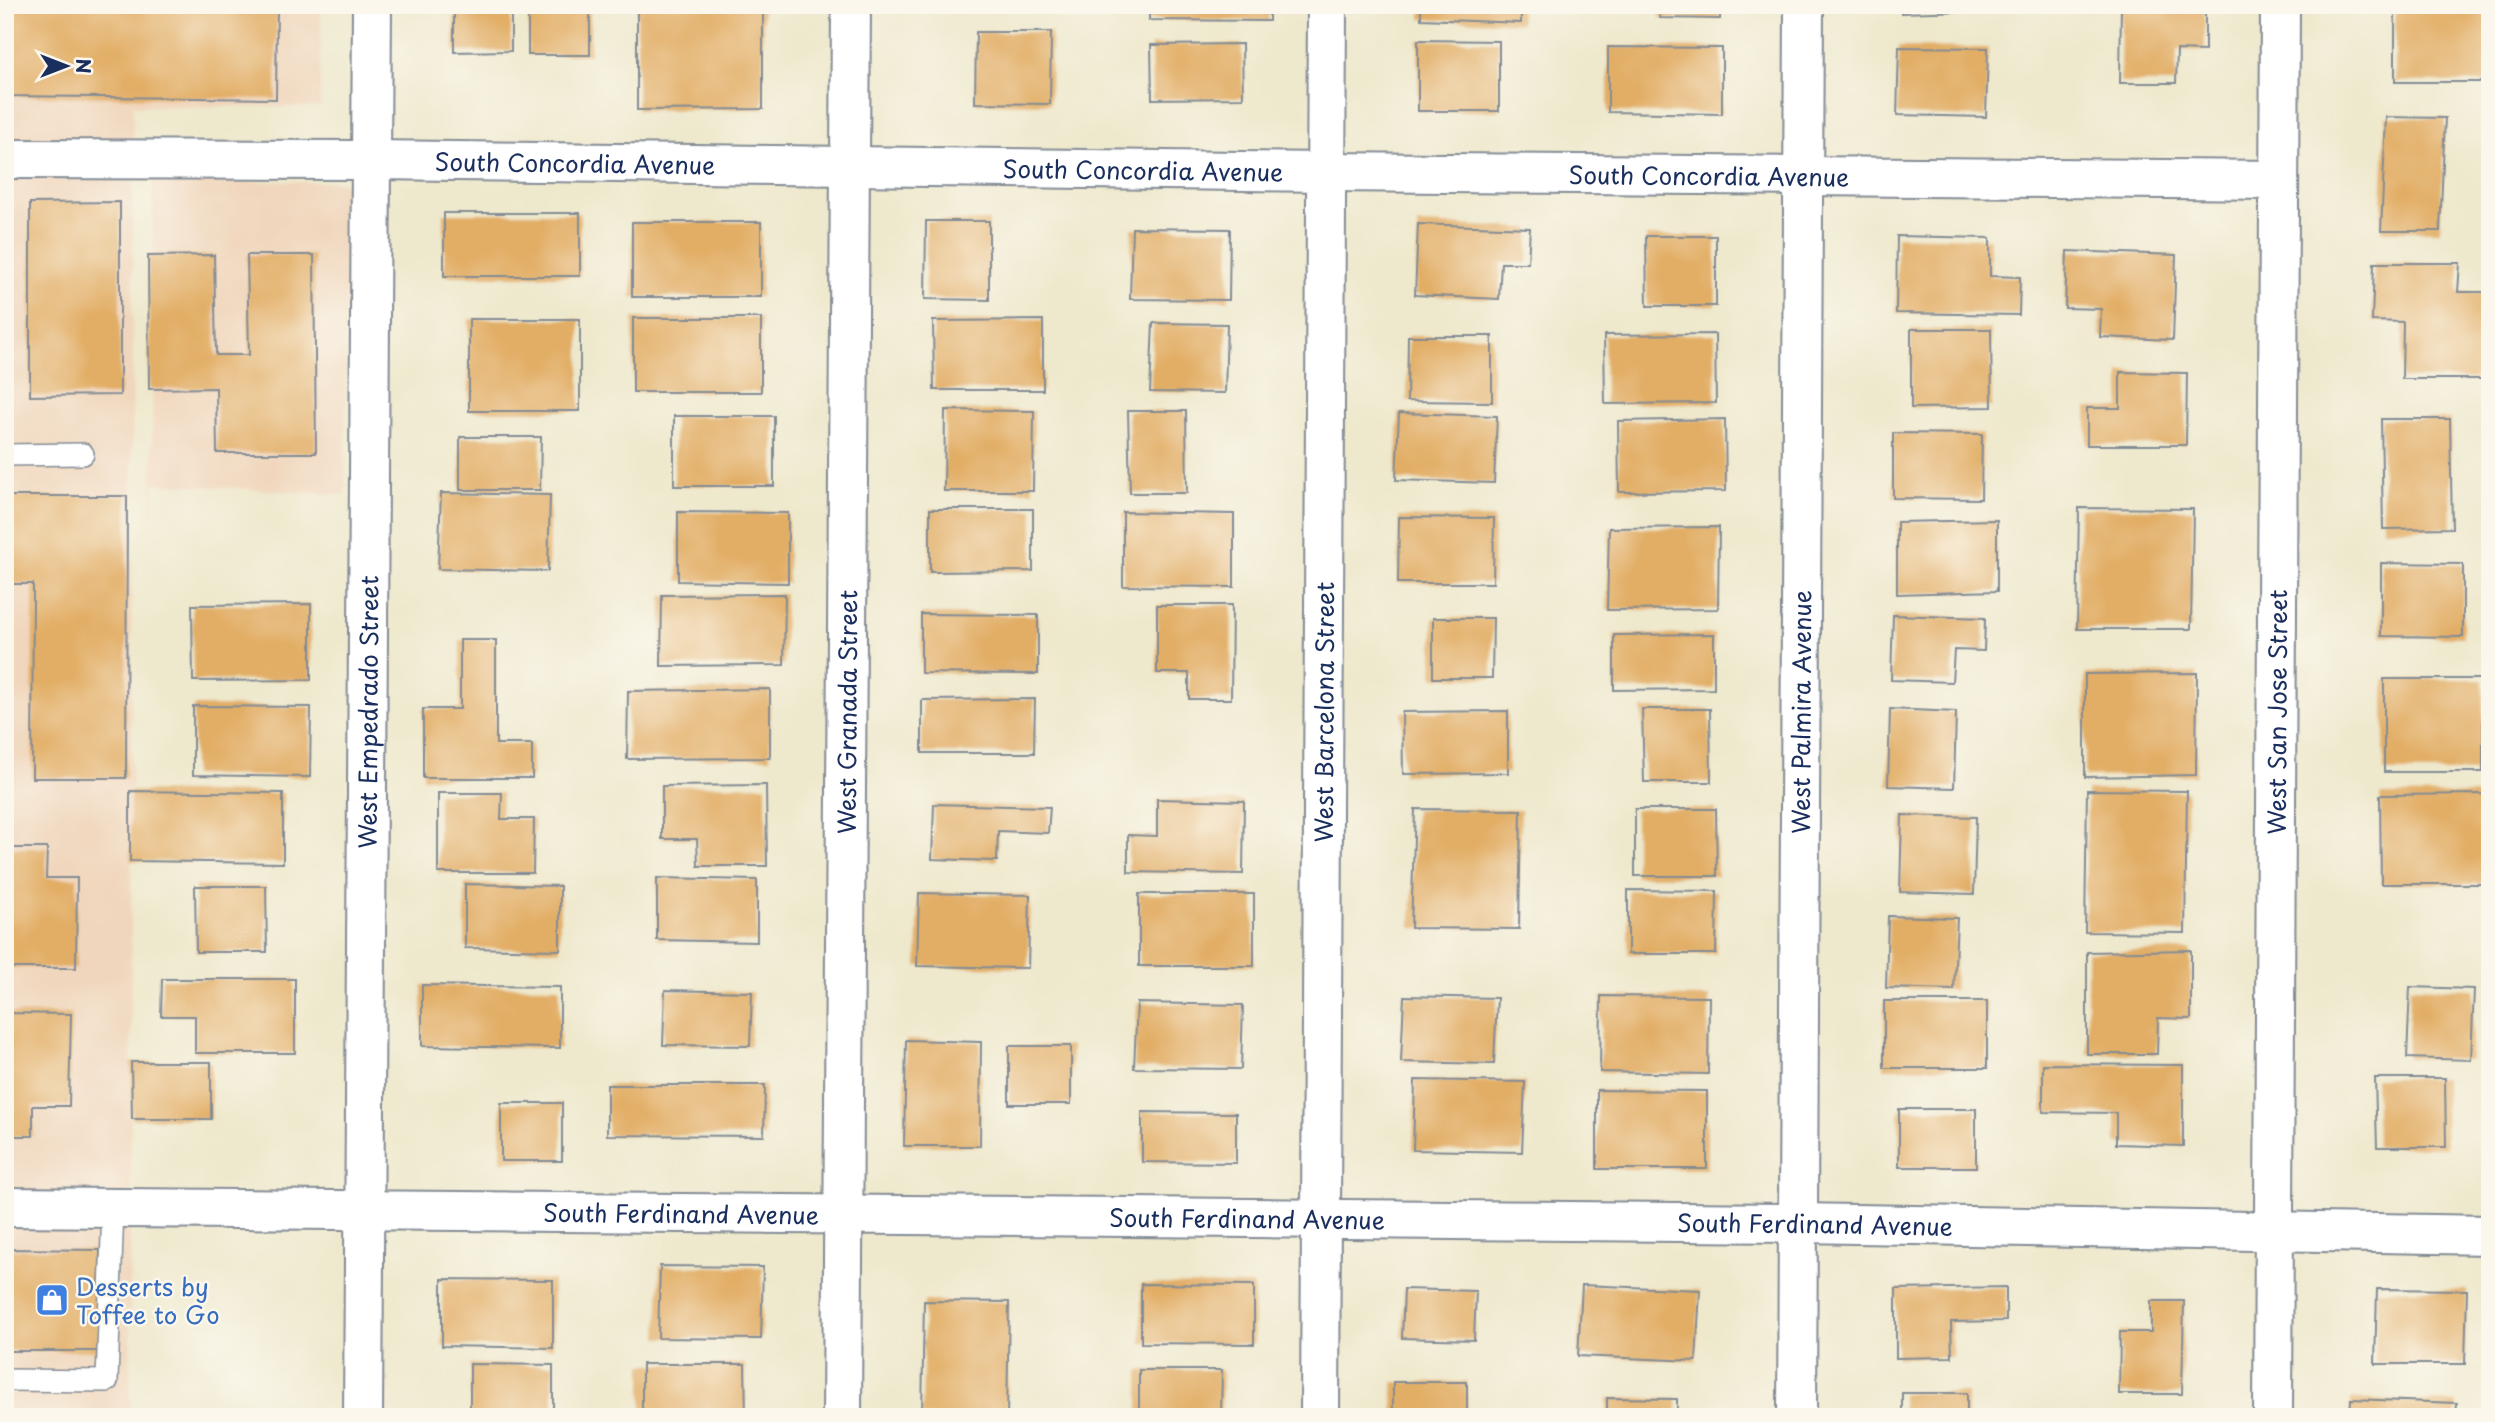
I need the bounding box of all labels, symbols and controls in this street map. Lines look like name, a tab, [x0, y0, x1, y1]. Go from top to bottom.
north arrow	[32, 32, 102, 102]
text: N	[70, 58, 98, 74]
street label: South Concordia Avenue	[435, 143, 715, 182]
street label: South Concordia Avenue	[1002, 150, 1283, 189]
street label: South Concordia Avenue	[1568, 156, 1849, 194]
street label: West Empedrado Street	[349, 575, 386, 849]
street label: West Barcelona Street	[1305, 581, 1342, 842]
street label: West Granada Street	[828, 589, 865, 834]
street label: West San Jose Street	[2258, 589, 2295, 835]
street label: West Palmira Avenue	[1782, 590, 1819, 834]
street label: South Ferdinand Avenue	[543, 1194, 819, 1232]
street label: South Ferdinand Avenue	[1109, 1199, 1385, 1237]
street label: South Ferdinand Avenue	[1677, 1204, 1953, 1244]
place label: Desserts by Toffee to Go	[76, 1268, 220, 1332]
shop icon: Desserts by Toffee to Go	[33, 1281, 71, 1319]

